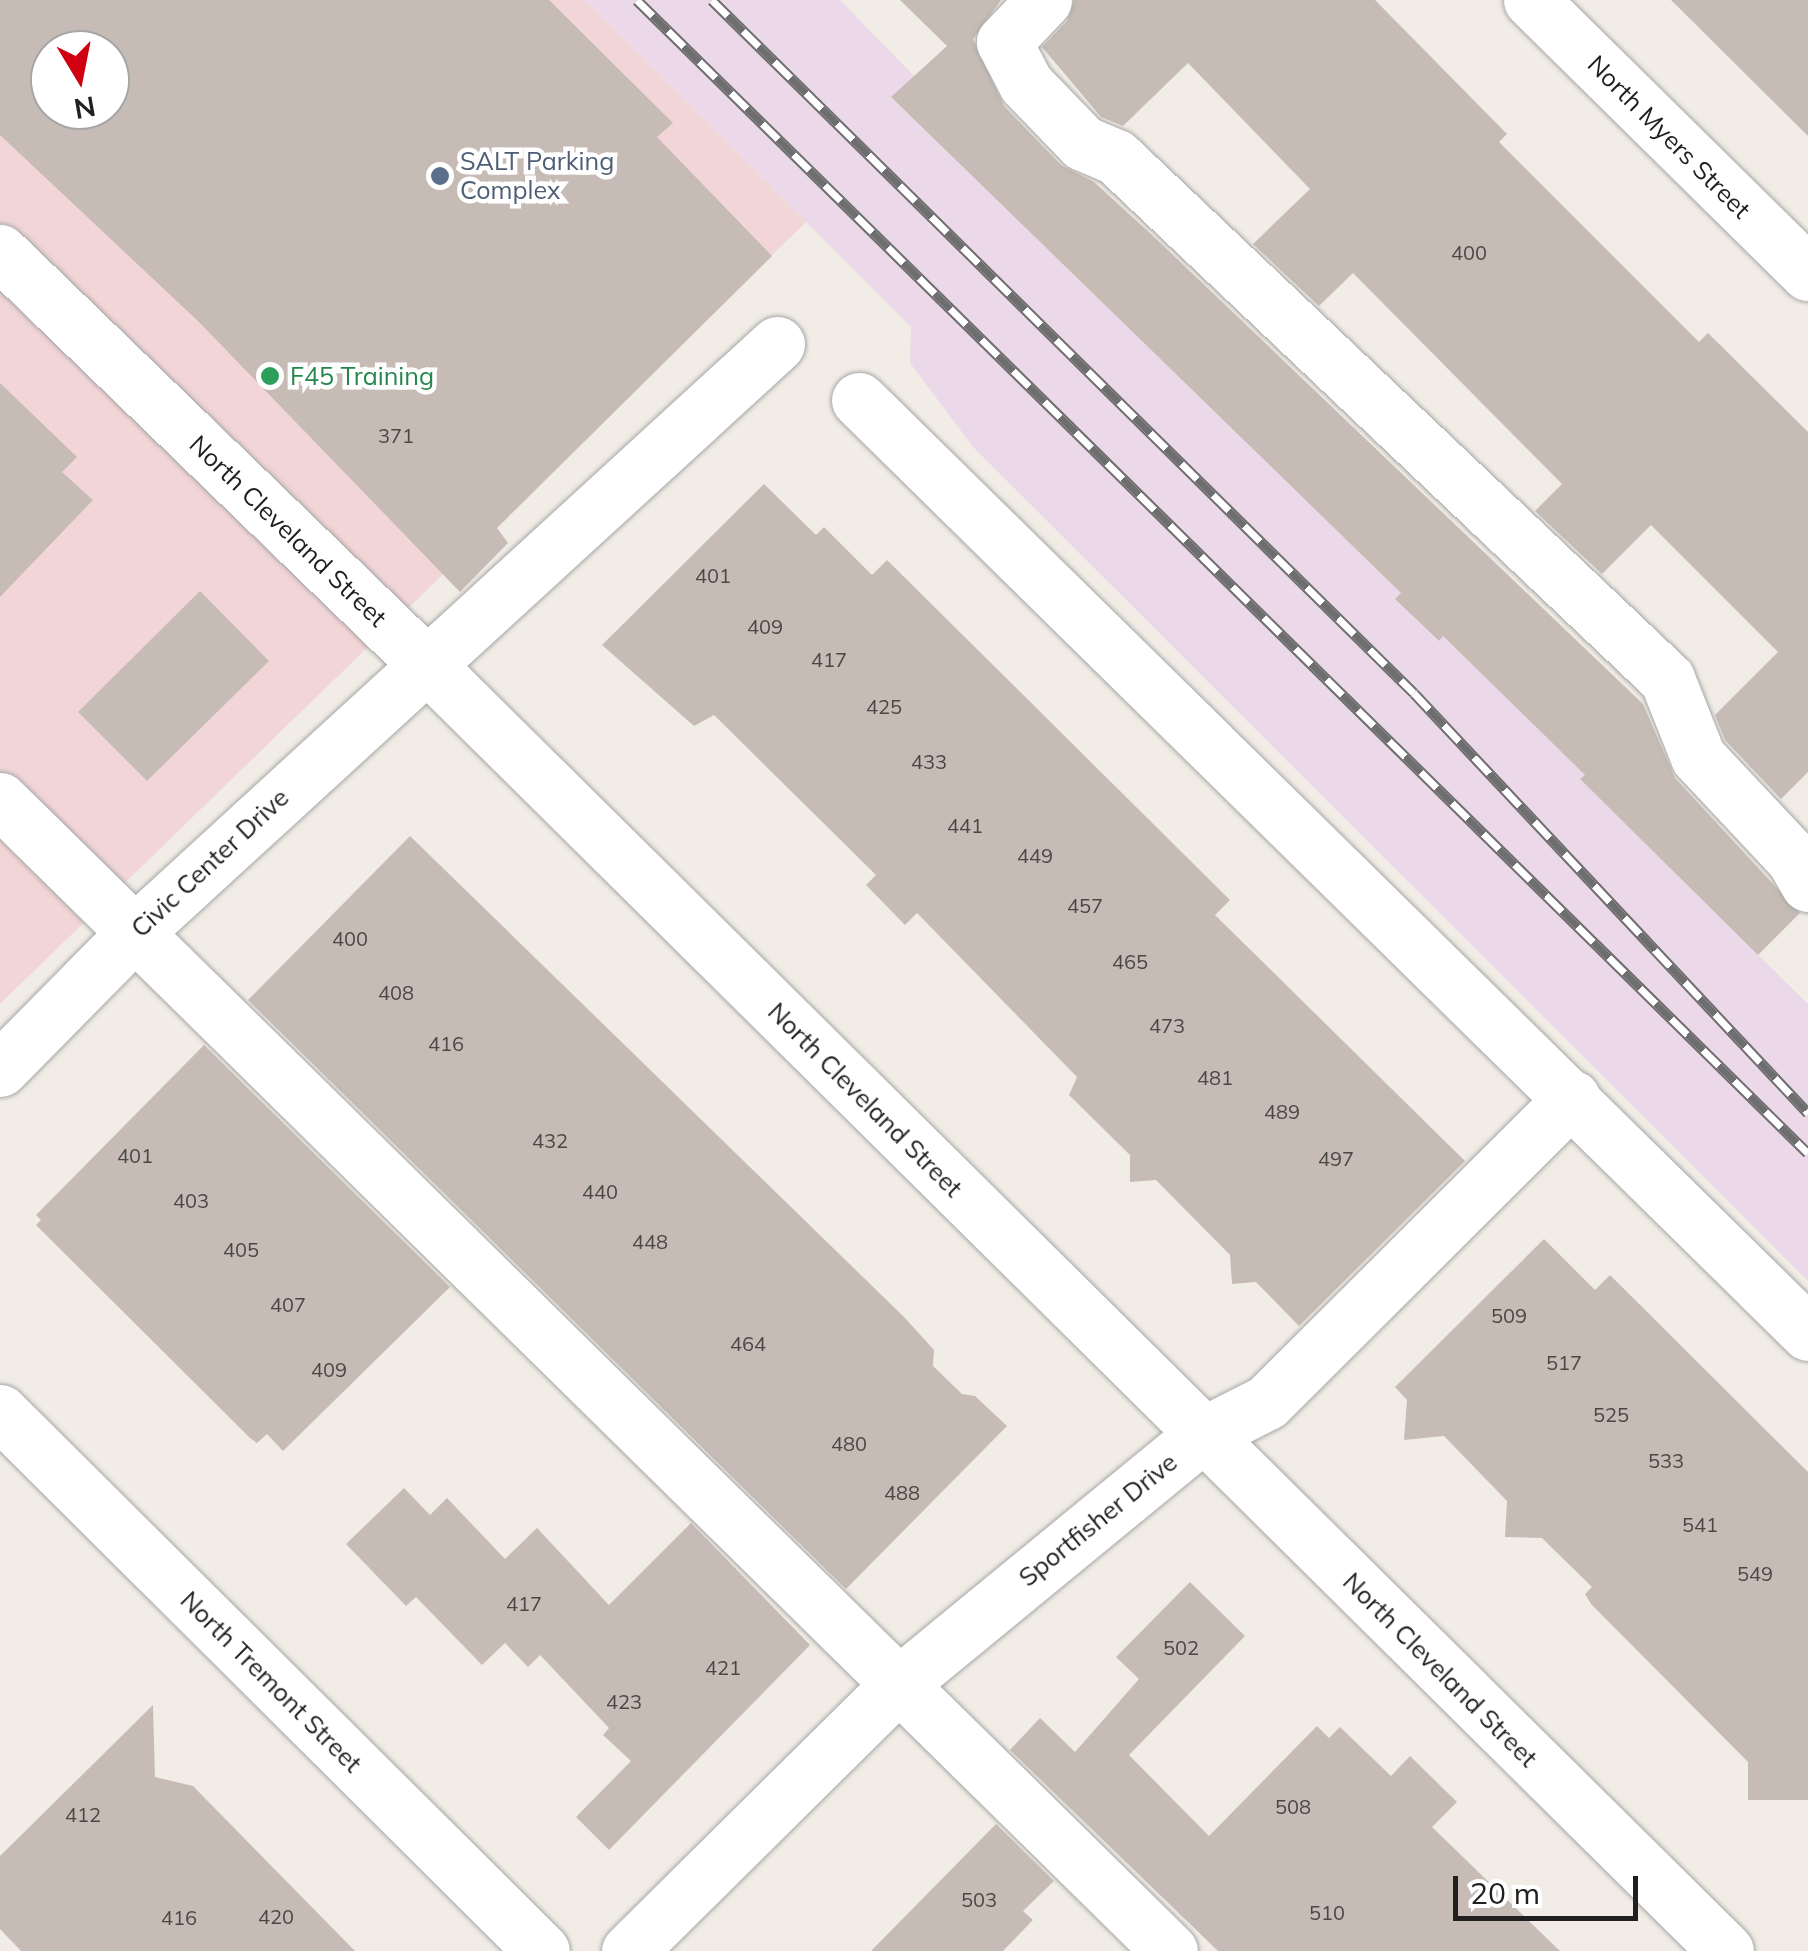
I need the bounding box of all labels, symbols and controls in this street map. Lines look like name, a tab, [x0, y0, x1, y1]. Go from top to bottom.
north arrow	[30, 30, 130, 130]
street label: North Myers Street	[1581, 49, 1757, 225]
text: N	[72, 89, 98, 127]
place label: SALT Parking Complex	[460, 147, 614, 206]
marker: SALT Parking Complex	[429, 165, 451, 187]
house number: 400	[1451, 240, 1487, 264]
place label: F45 Training	[290, 361, 434, 391]
marker: F45 Training	[259, 365, 281, 387]
house number: 371	[378, 423, 414, 447]
street label: North Cleveland Street	[183, 429, 393, 633]
house number: 401	[695, 563, 731, 587]
house number: 409	[747, 614, 783, 638]
house number: 417	[811, 647, 847, 671]
house number: 425	[866, 694, 902, 718]
house number: 433	[911, 749, 947, 773]
street label: Civic Center Drive	[125, 783, 295, 943]
house number: 441	[947, 813, 983, 837]
house number: 449	[1017, 843, 1053, 867]
house number: 457	[1067, 893, 1103, 917]
house number: 400	[332, 926, 368, 950]
house number: 465	[1112, 949, 1148, 973]
house number: 408	[378, 980, 414, 1004]
street label: North Cleveland Street	[762, 997, 968, 1203]
house number: 473	[1149, 1013, 1185, 1037]
house number: 416	[428, 1031, 464, 1055]
house number: 481	[1197, 1065, 1233, 1089]
house number: 489	[1264, 1099, 1300, 1123]
house number: 432	[532, 1128, 568, 1152]
house number: 401	[117, 1143, 153, 1167]
house number: 497	[1318, 1146, 1354, 1170]
house number: 440	[582, 1179, 618, 1203]
house number: 403	[173, 1188, 209, 1212]
house number: 448	[632, 1229, 668, 1253]
house number: 405	[223, 1237, 259, 1261]
house number: 407	[270, 1292, 306, 1316]
house number: 509	[1491, 1303, 1527, 1327]
house number: 464	[730, 1331, 766, 1355]
house number: 517	[1546, 1350, 1582, 1374]
house number: 409	[311, 1357, 347, 1381]
house number: 525	[1593, 1402, 1629, 1426]
house number: 480	[831, 1431, 867, 1455]
street label: Sportfisher Drive	[1013, 1447, 1183, 1593]
house number: 533	[1648, 1448, 1684, 1472]
house number: 488	[884, 1480, 920, 1504]
house number: 541	[1682, 1512, 1718, 1536]
house number: 549	[1737, 1561, 1773, 1585]
street label: North Cleveland Street	[1337, 1567, 1543, 1773]
street label: North Tremont Street	[174, 1585, 368, 1779]
house number: 417	[506, 1591, 542, 1615]
house number: 502	[1163, 1635, 1199, 1659]
house number: 421	[705, 1655, 741, 1679]
house number: 423	[606, 1689, 642, 1713]
house number: 508	[1275, 1794, 1311, 1818]
house number: 412	[65, 1802, 101, 1826]
scale bar	[1458, 1856, 1643, 1918]
text: 20 m	[1470, 1874, 1540, 1912]
house number: 503	[961, 1887, 997, 1911]
house number: 510	[1309, 1900, 1345, 1924]
house number: 420	[258, 1904, 294, 1928]
house number: 416	[161, 1905, 197, 1929]

